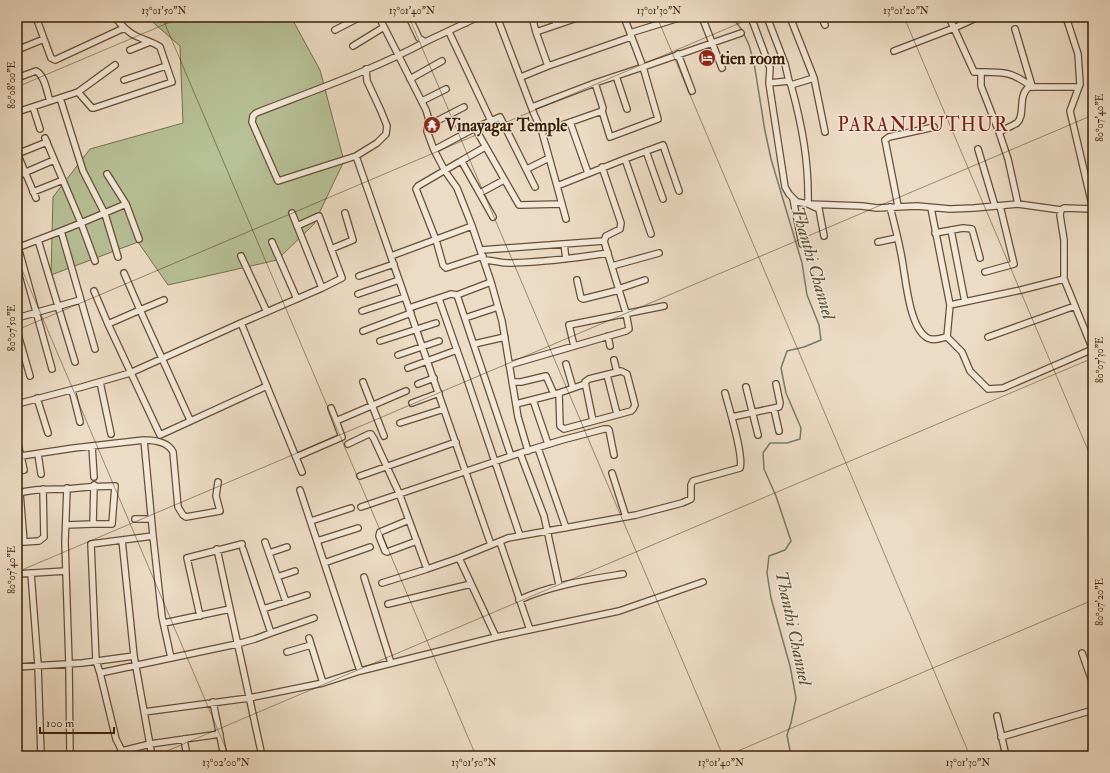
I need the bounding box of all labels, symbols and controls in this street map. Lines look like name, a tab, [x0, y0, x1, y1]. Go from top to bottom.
text: 13°01'50"N	[142, 5, 186, 17]
text: 13°01'40"N	[389, 5, 435, 17]
text: 13°01'30"N	[637, 5, 681, 17]
text: 13°01'20"N	[883, 5, 929, 17]
hotel icon: tien room	[697, 48, 717, 68]
place label: tien room	[720, 48, 786, 69]
text: 80°08'00"E	[6, 61, 18, 109]
text: 80°07'40"E	[1094, 94, 1106, 142]
district label: PARANIPUTHUR	[837, 113, 1009, 137]
temple icon: Vinayagar Temple	[422, 115, 442, 135]
place label: Vinayagar Temple	[444, 115, 568, 137]
water label: Thanthi Channel	[786, 204, 841, 324]
text: 80°07'50"E	[6, 305, 18, 351]
text: 80°07'30"E	[1094, 337, 1106, 383]
text: 80°07'40"E	[6, 546, 18, 594]
water label: Thanthi Channel	[770, 569, 817, 689]
text: 80°07'20"E	[1094, 578, 1106, 626]
scale bar	[40, 709, 114, 735]
text: 100 m	[46, 716, 75, 731]
text: 13°02'00"N	[202, 757, 250, 769]
text: 13°01'50"N	[452, 757, 496, 769]
text: 13°01'40"N	[698, 757, 744, 769]
text: 13°01'30"N	[946, 757, 990, 769]

